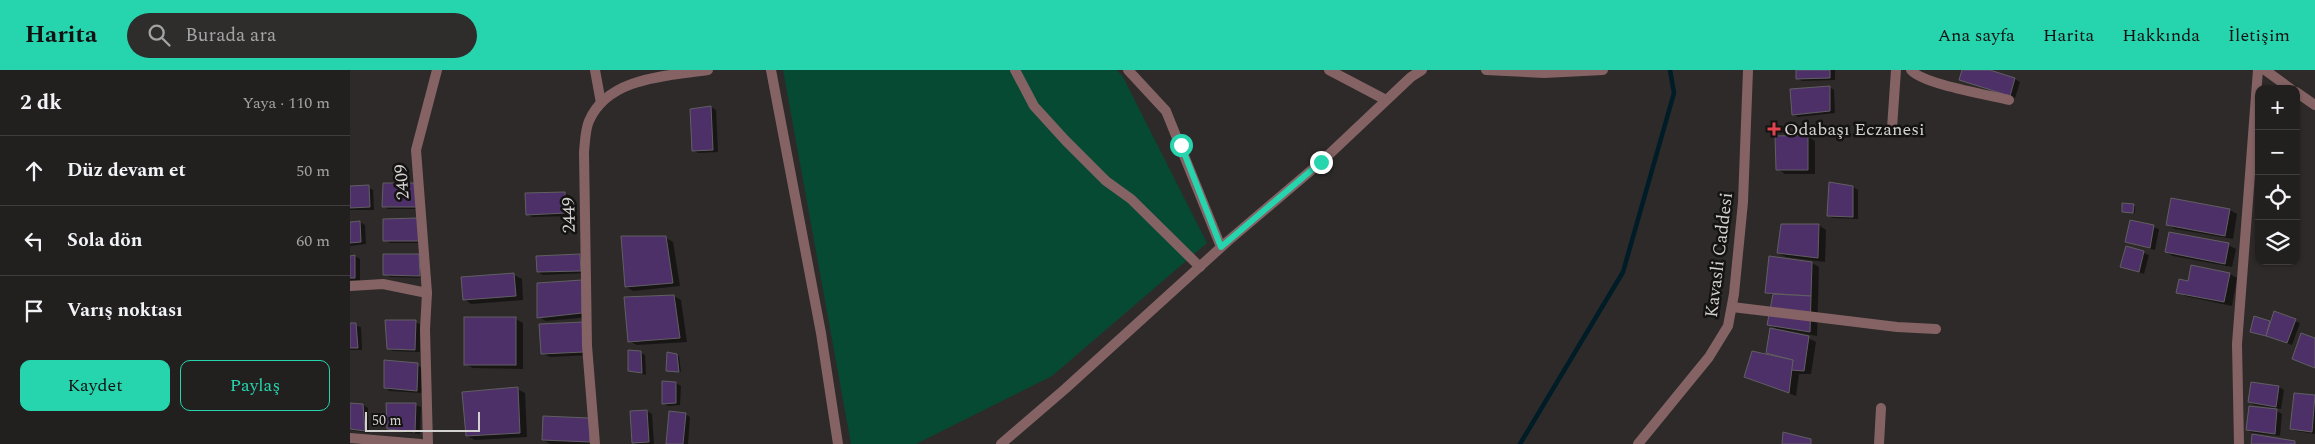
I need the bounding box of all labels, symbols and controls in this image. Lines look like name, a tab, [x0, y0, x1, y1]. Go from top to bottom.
search box	[127, 13, 477, 58]
text: Harita	[25, 17, 97, 53]
icon: search	[145, 21, 173, 49]
text: Burada ara	[185, 21, 276, 50]
text: Ana sayfa	[1938, 22, 2015, 49]
text: Harita	[2043, 22, 2094, 49]
text: Hakkında	[2122, 22, 2200, 49]
text: İletişim	[2228, 22, 2290, 49]
map controls	[2255, 85, 2300, 265]
button: +	[2255, 85, 2300, 130]
text: 2 dk	[20, 87, 62, 119]
text: Yaya · 110 m	[243, 91, 330, 115]
place label: Odabaşı Eczanesi	[1784, 116, 1925, 143]
marker: Odabaşı Eczanesi	[1768, 123, 1780, 135]
button: −	[2255, 130, 2300, 175]
route start	[1170, 134, 1193, 157]
route end	[1310, 151, 1333, 174]
text: Düz devam et	[67, 156, 186, 185]
icon: ahead	[20, 157, 48, 185]
text: 50 m	[296, 159, 330, 183]
street label: 2409	[387, 163, 417, 201]
button: locate	[2255, 175, 2300, 220]
street label: Kavasli Caddesi	[1698, 191, 1740, 319]
street label: 2449	[555, 197, 583, 233]
button: layers	[2255, 220, 2300, 265]
text: Sola dön	[67, 226, 142, 255]
icon: left	[20, 227, 48, 255]
text: 60 m	[296, 229, 330, 253]
text: Varış noktası	[67, 296, 183, 325]
icon: arrive	[20, 297, 48, 325]
button: Kaydet	[20, 360, 170, 411]
button: Paylaş	[180, 360, 330, 411]
scale bar	[365, 409, 480, 432]
text: 50 m	[372, 410, 402, 431]

